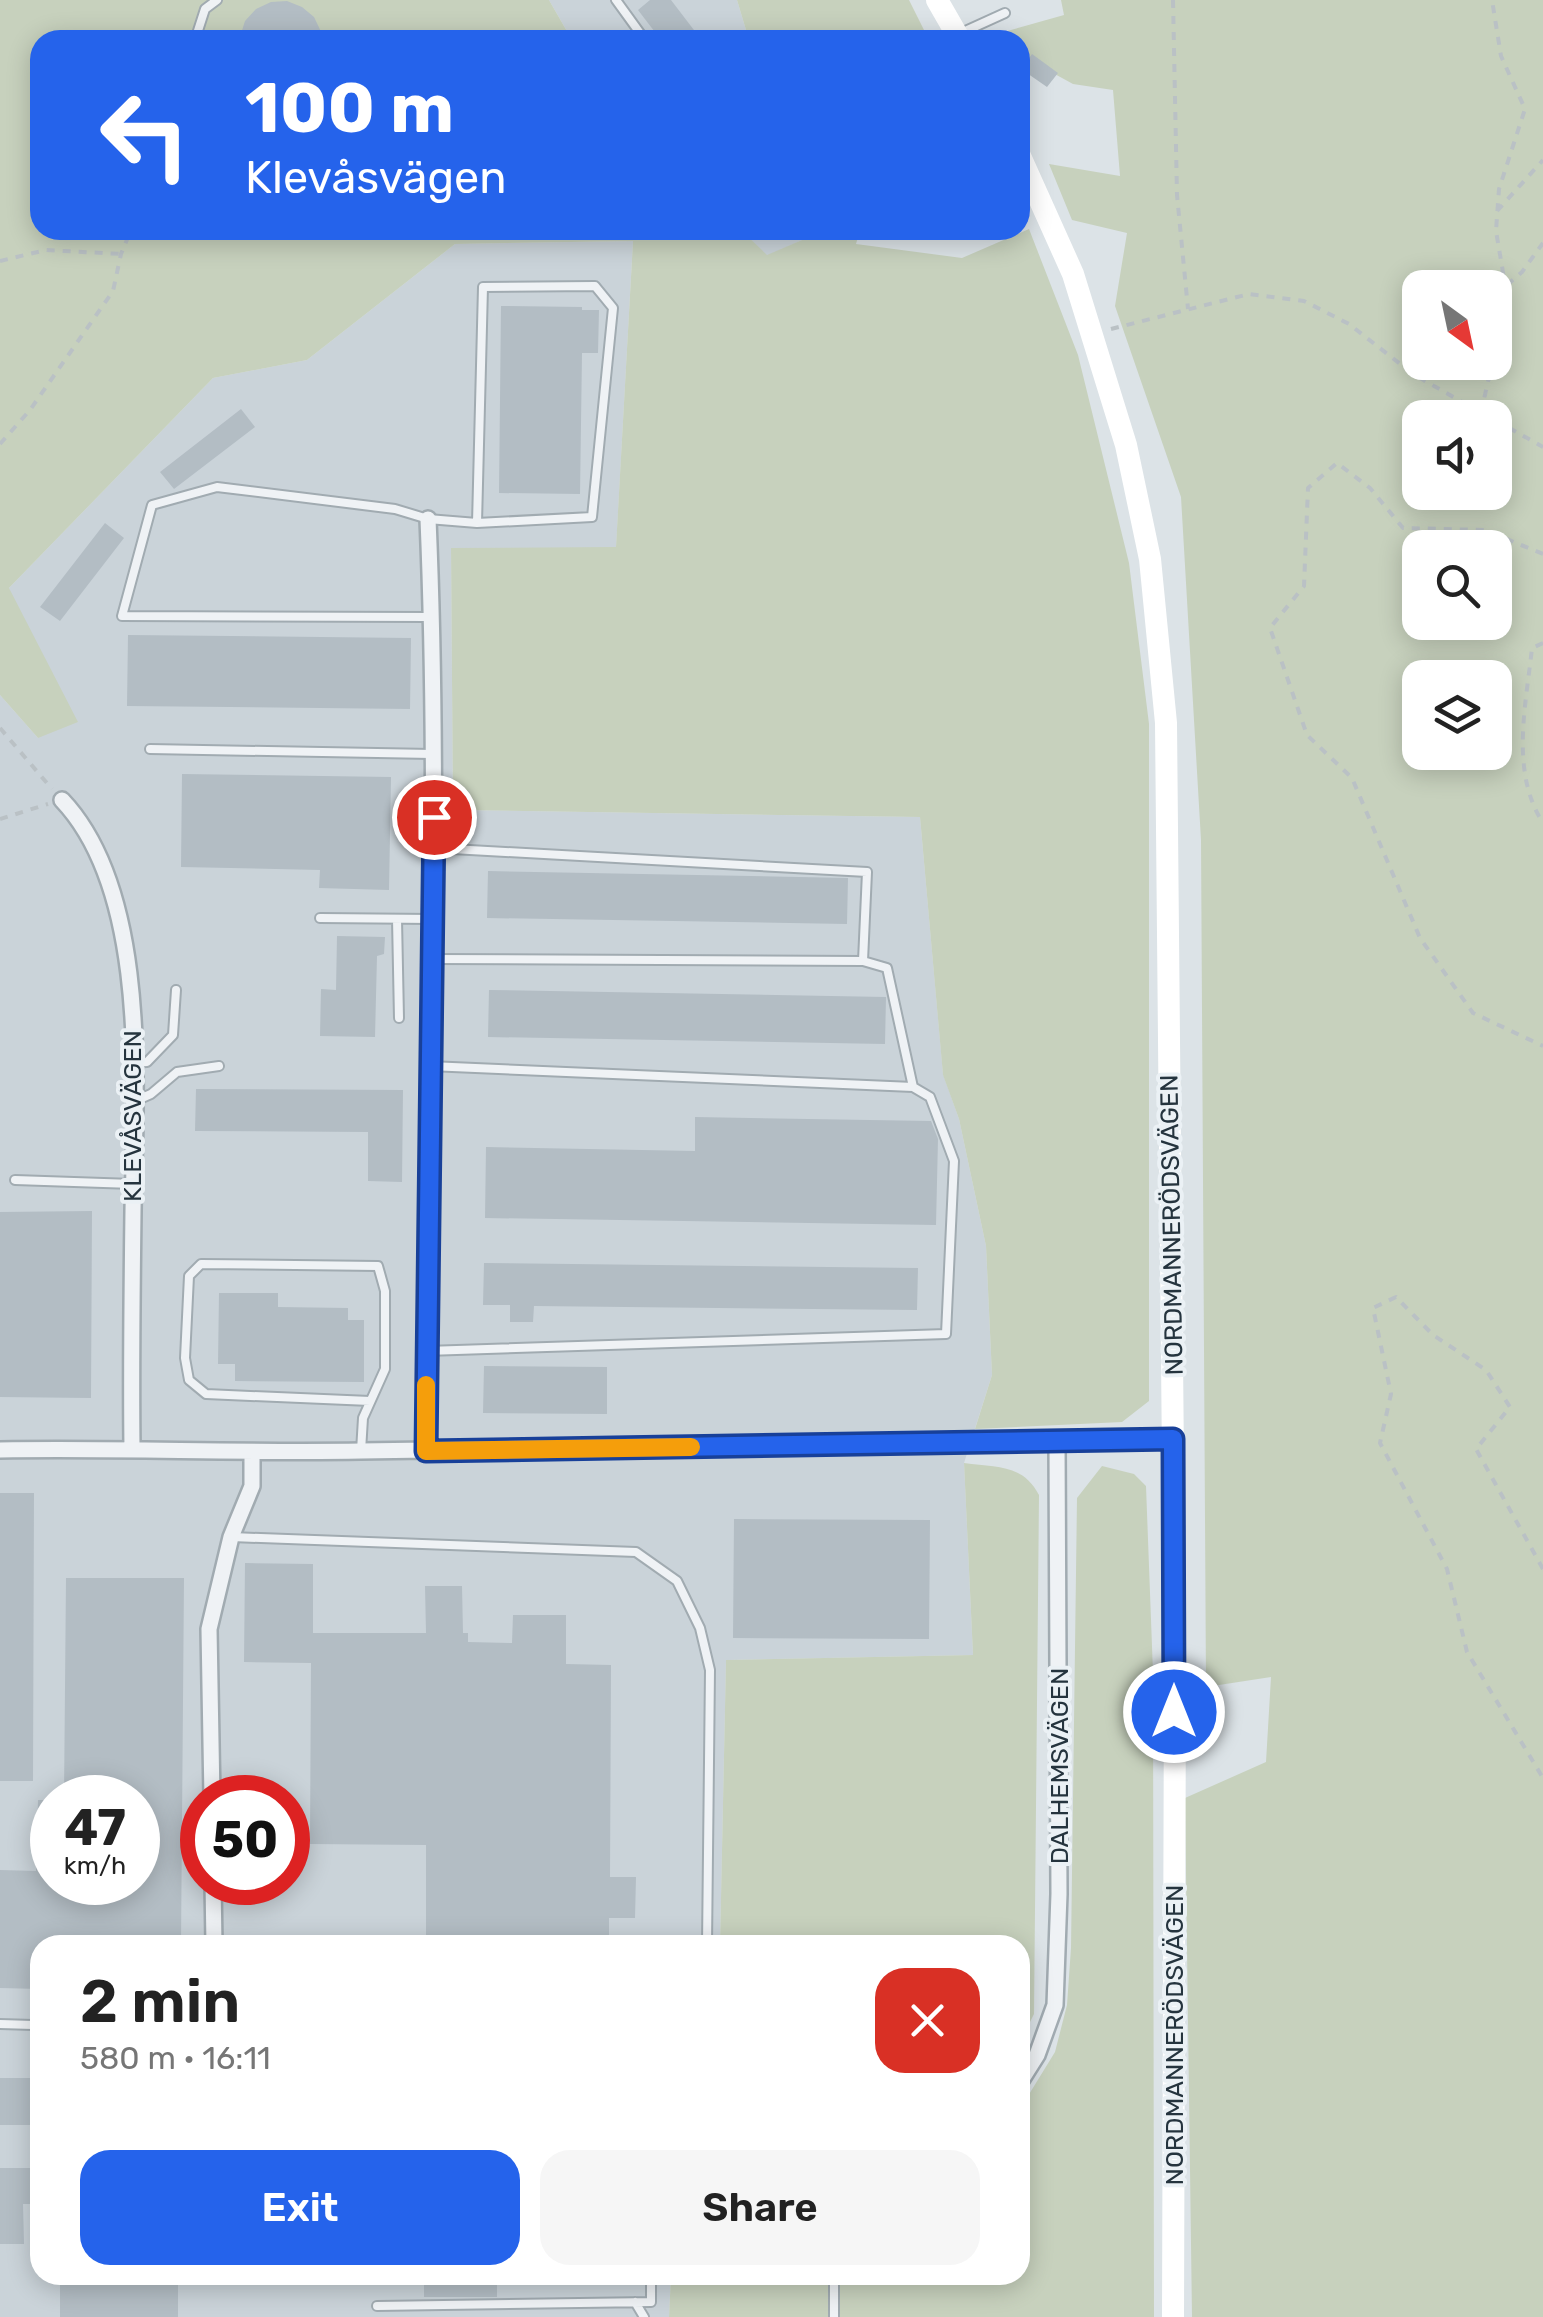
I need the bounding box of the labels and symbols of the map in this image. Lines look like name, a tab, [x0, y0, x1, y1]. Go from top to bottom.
north arrow	[1402, 270, 1512, 380]
pin	[392, 775, 477, 860]
street label: KLEVÅSVÄGEN	[118, 1030, 147, 1202]
street label: NORDMANNERÖDSVÄGEN	[1154, 1074, 1189, 1376]
position arrow	[1122, 1660, 1226, 1764]
street label: DALHEMSVÄGEN	[1045, 1668, 1074, 1864]
speed limit sign: 50	[180, 1775, 310, 1905]
street label: NORDMANNERÖDSVÄGEN	[1160, 1885, 1189, 2186]

